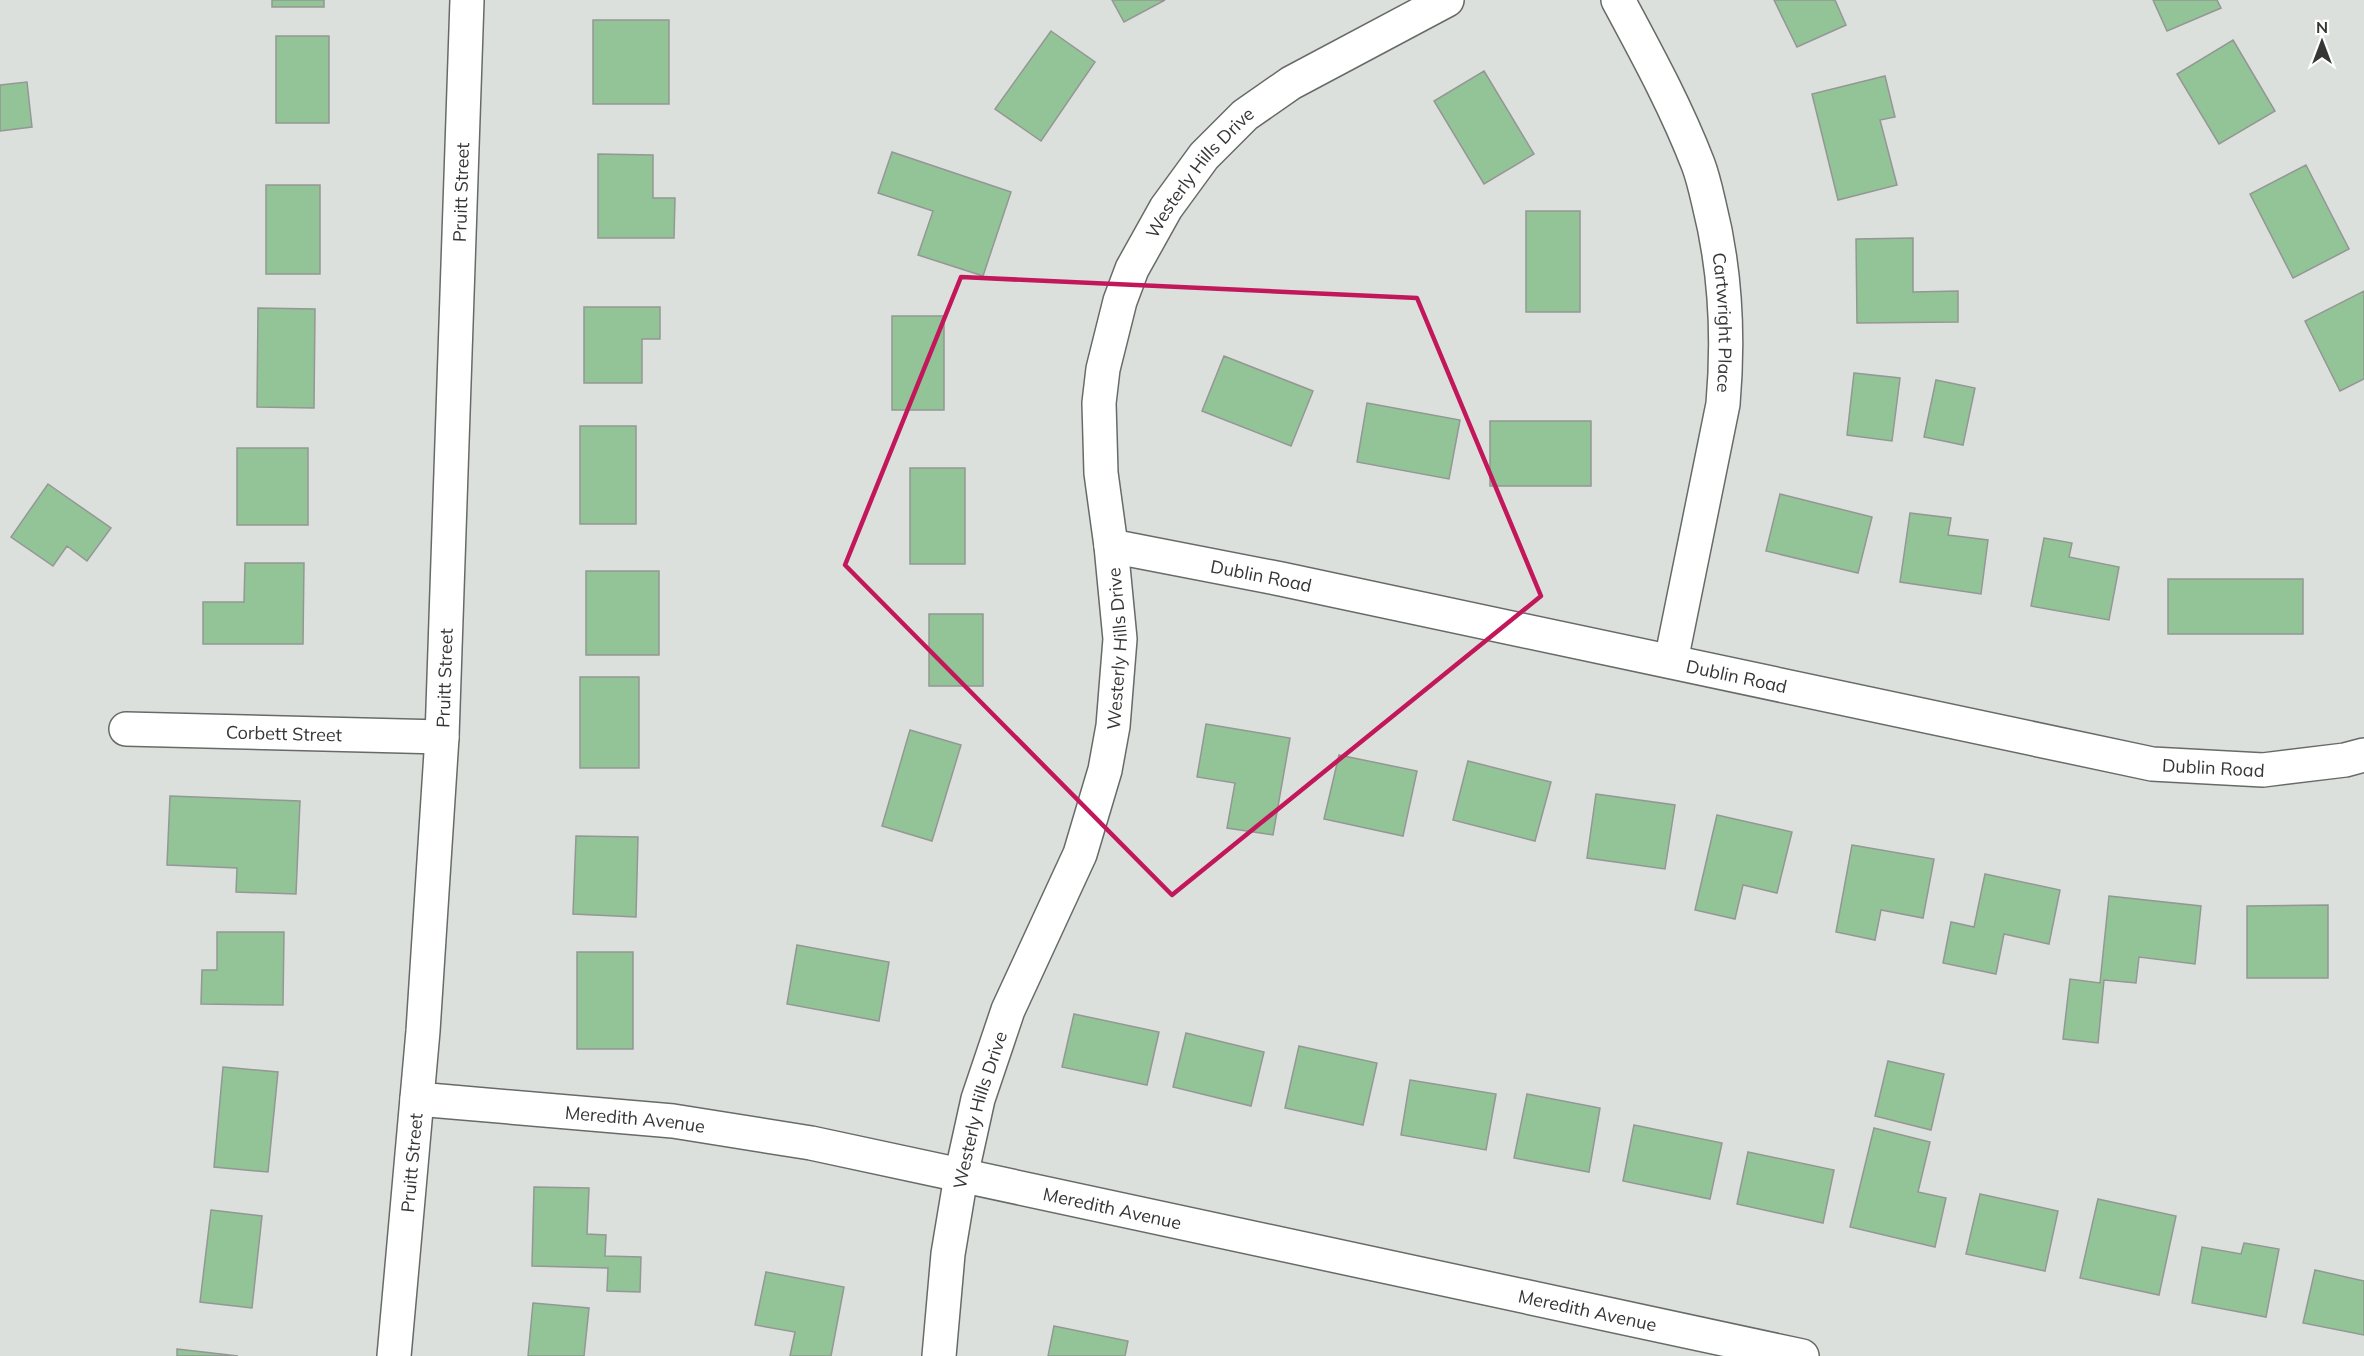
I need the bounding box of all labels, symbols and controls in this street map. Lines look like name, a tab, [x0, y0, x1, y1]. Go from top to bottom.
north arrow	[2292, 12, 2352, 72]
text: N	[2316, 17, 2328, 37]
street label: Westerly Hills Drive	[1140, 101, 1258, 242]
street label: Pruitt Street	[447, 142, 474, 242]
street label: Cartwright Place	[1708, 251, 1737, 393]
street label: Dublin Road	[1209, 554, 1314, 597]
street label: Westerly Hills Drive	[1101, 567, 1132, 731]
street label: Pruitt Street	[431, 628, 457, 728]
street label: Dublin Road	[1684, 654, 1789, 698]
street label: Corbett Street	[226, 720, 342, 746]
street label: Dublin Road	[2161, 753, 2265, 782]
street label: Westerly Hills Drive	[948, 1028, 1012, 1190]
street label: Meredith Avenue	[564, 1100, 707, 1137]
street label: Pruitt Street	[395, 1112, 427, 1213]
street label: Meredith Avenue	[1041, 1182, 1184, 1234]
street label: Meredith Avenue	[1516, 1284, 1659, 1336]

